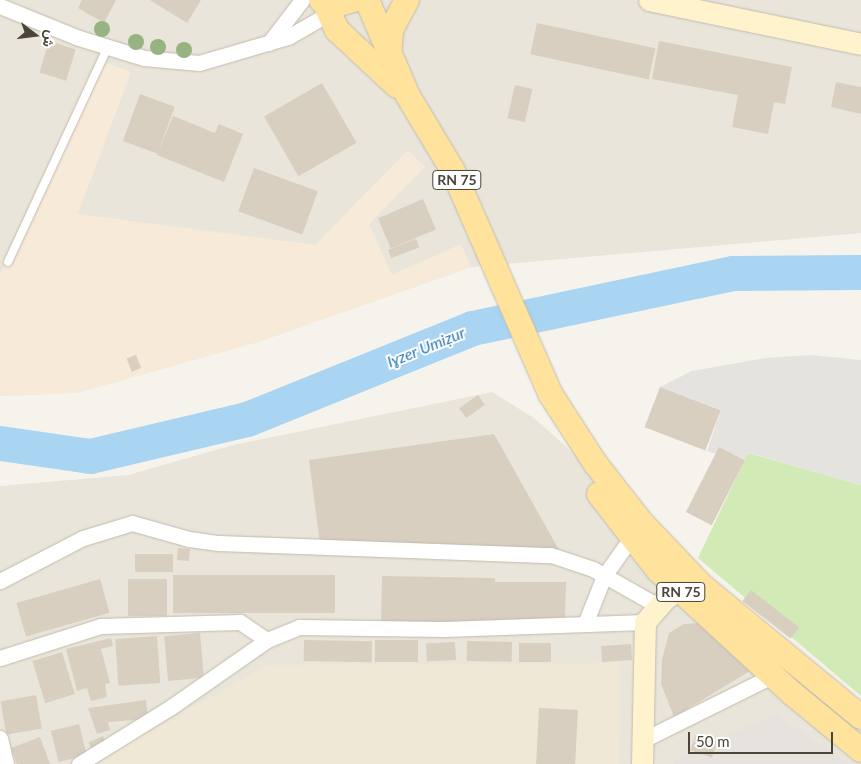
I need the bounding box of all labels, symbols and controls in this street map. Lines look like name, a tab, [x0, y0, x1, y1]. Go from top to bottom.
north arrow	[10, 10, 60, 60]
text: ش	[40, 29, 60, 49]
road number: RN 75	[432, 168, 482, 192]
water label: Iɣzer Umiẓur	[384, 323, 468, 371]
road number: RN 75	[656, 580, 706, 604]
scale bar	[691, 722, 836, 754]
text: 50 m	[696, 732, 730, 750]

